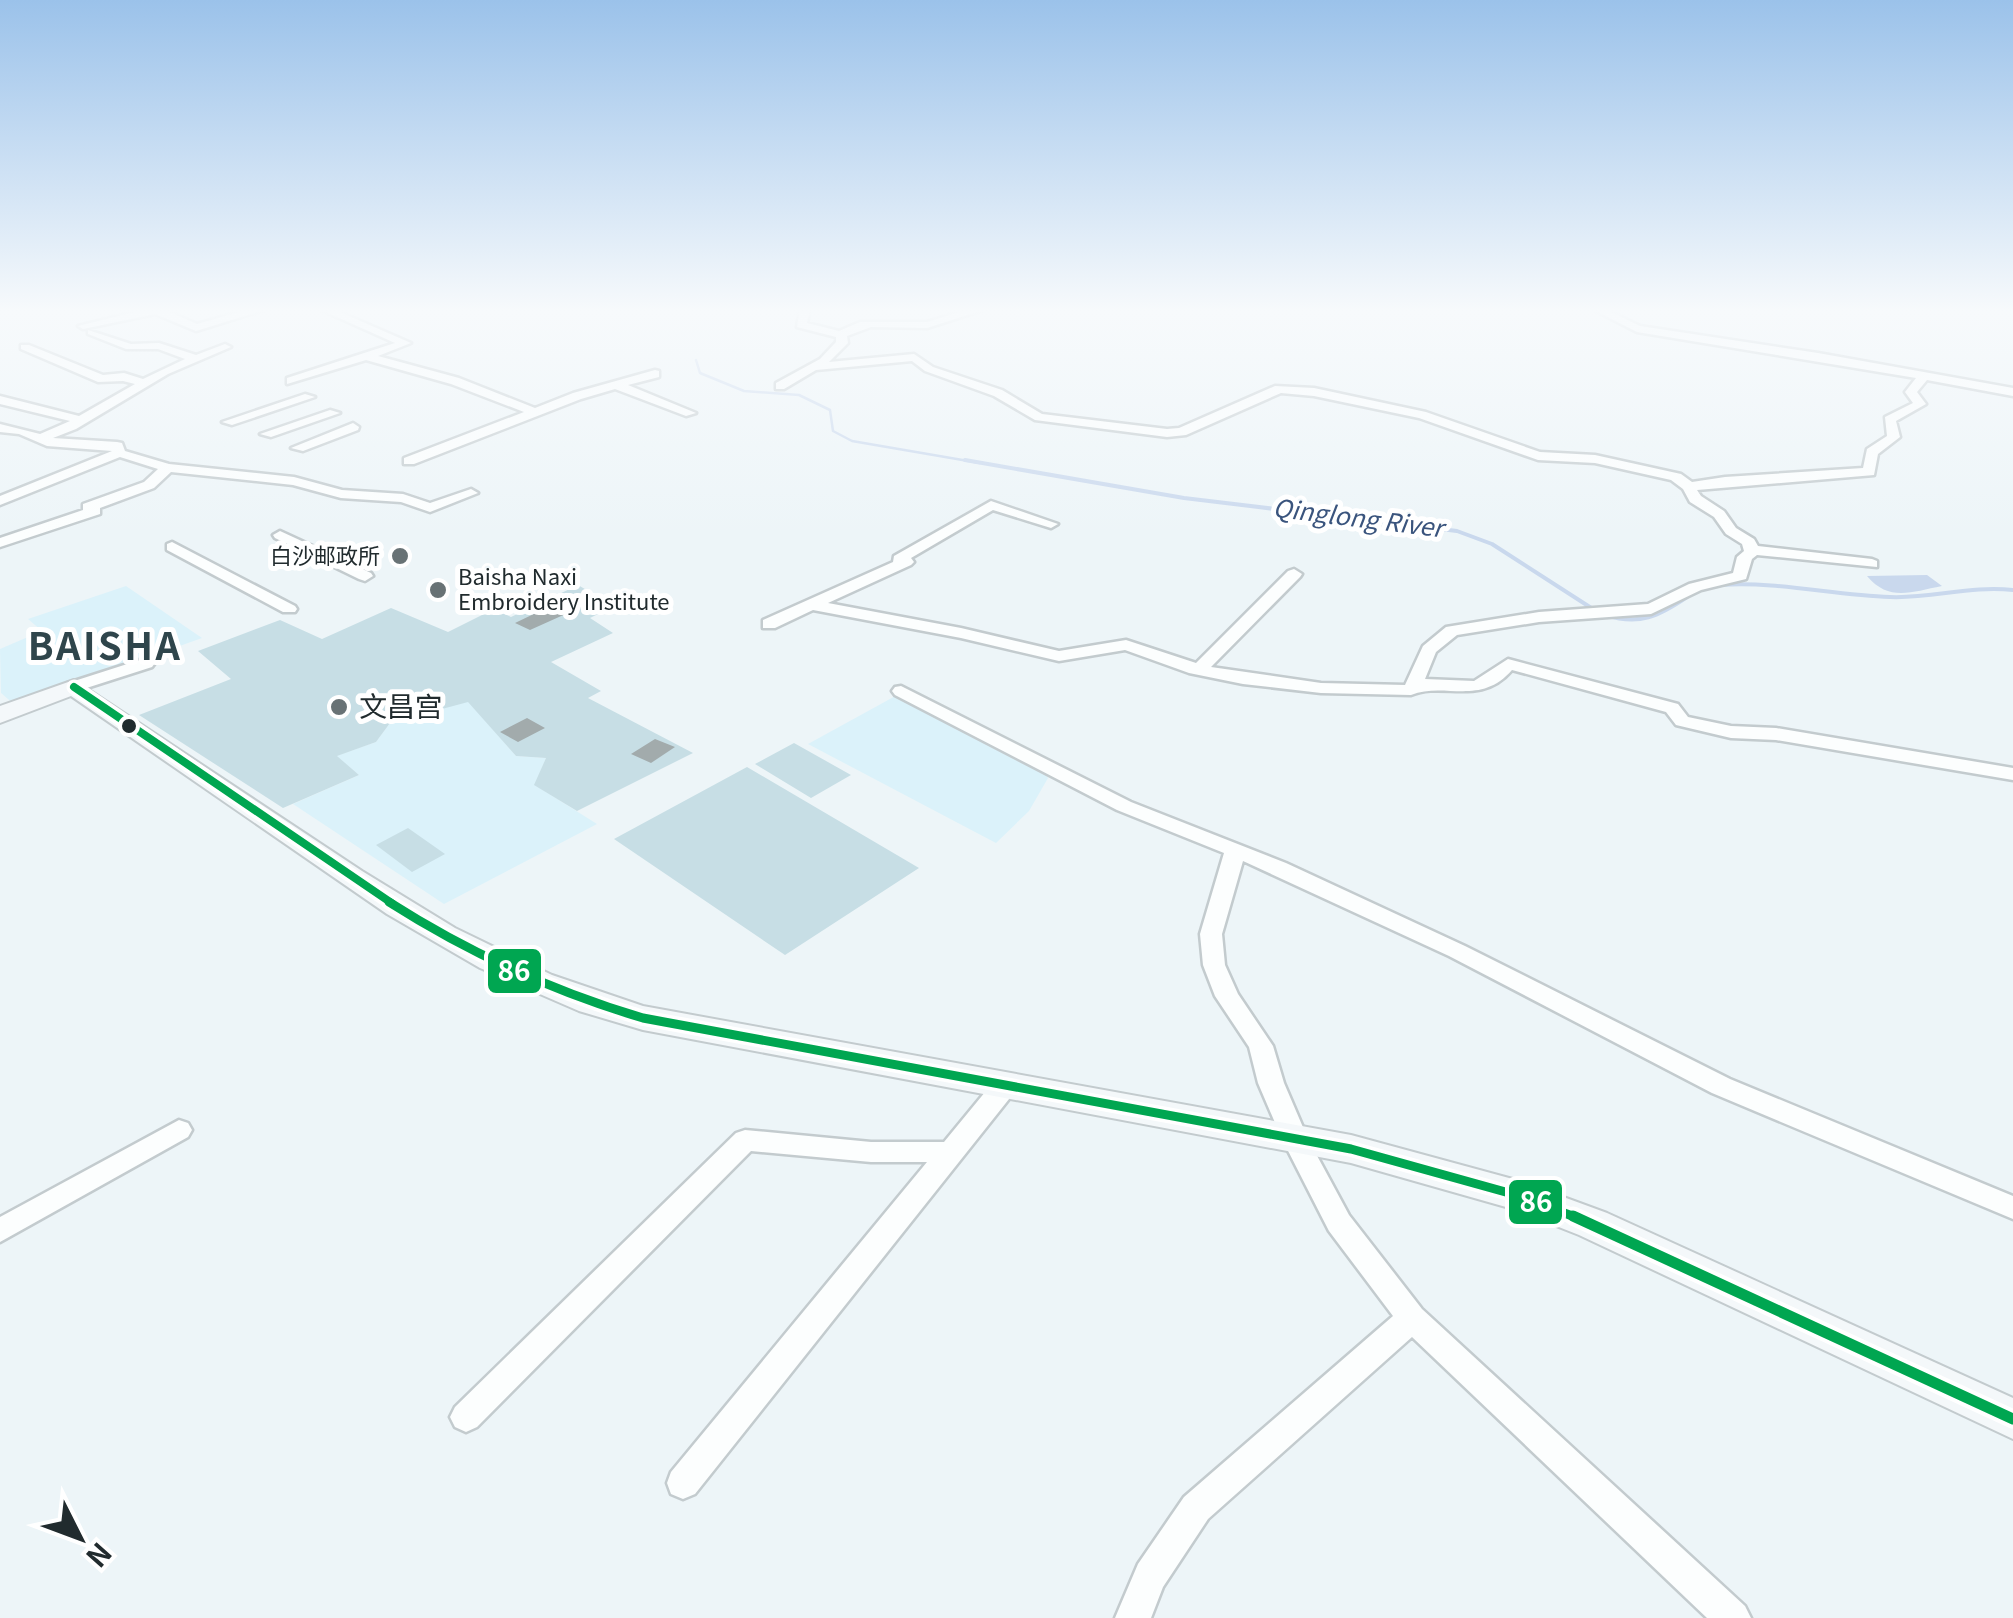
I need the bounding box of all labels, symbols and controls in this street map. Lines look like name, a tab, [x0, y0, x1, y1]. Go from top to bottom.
water label: Qinglong River	[1271, 488, 1450, 545]
place label: 白沙邮政所	[270, 538, 380, 570]
marker: 白沙邮政所	[389, 545, 411, 567]
place label: Baisha Naxi Embroidery Institute	[458, 559, 670, 616]
marker: Baisha Naxi Embroidery Institute	[427, 579, 449, 601]
district label: BAISHA	[28, 616, 182, 671]
place label: 文昌宫	[359, 685, 443, 725]
marker: 文昌宫	[328, 696, 350, 718]
unlabelled marker	[119, 716, 139, 736]
line badge: 86	[486, 947, 543, 995]
text: 86	[497, 949, 531, 989]
line badge: 86	[1507, 1178, 1564, 1226]
text: 86	[1519, 1180, 1553, 1220]
north arrow	[30, 1488, 130, 1588]
text: N	[78, 1535, 122, 1577]

